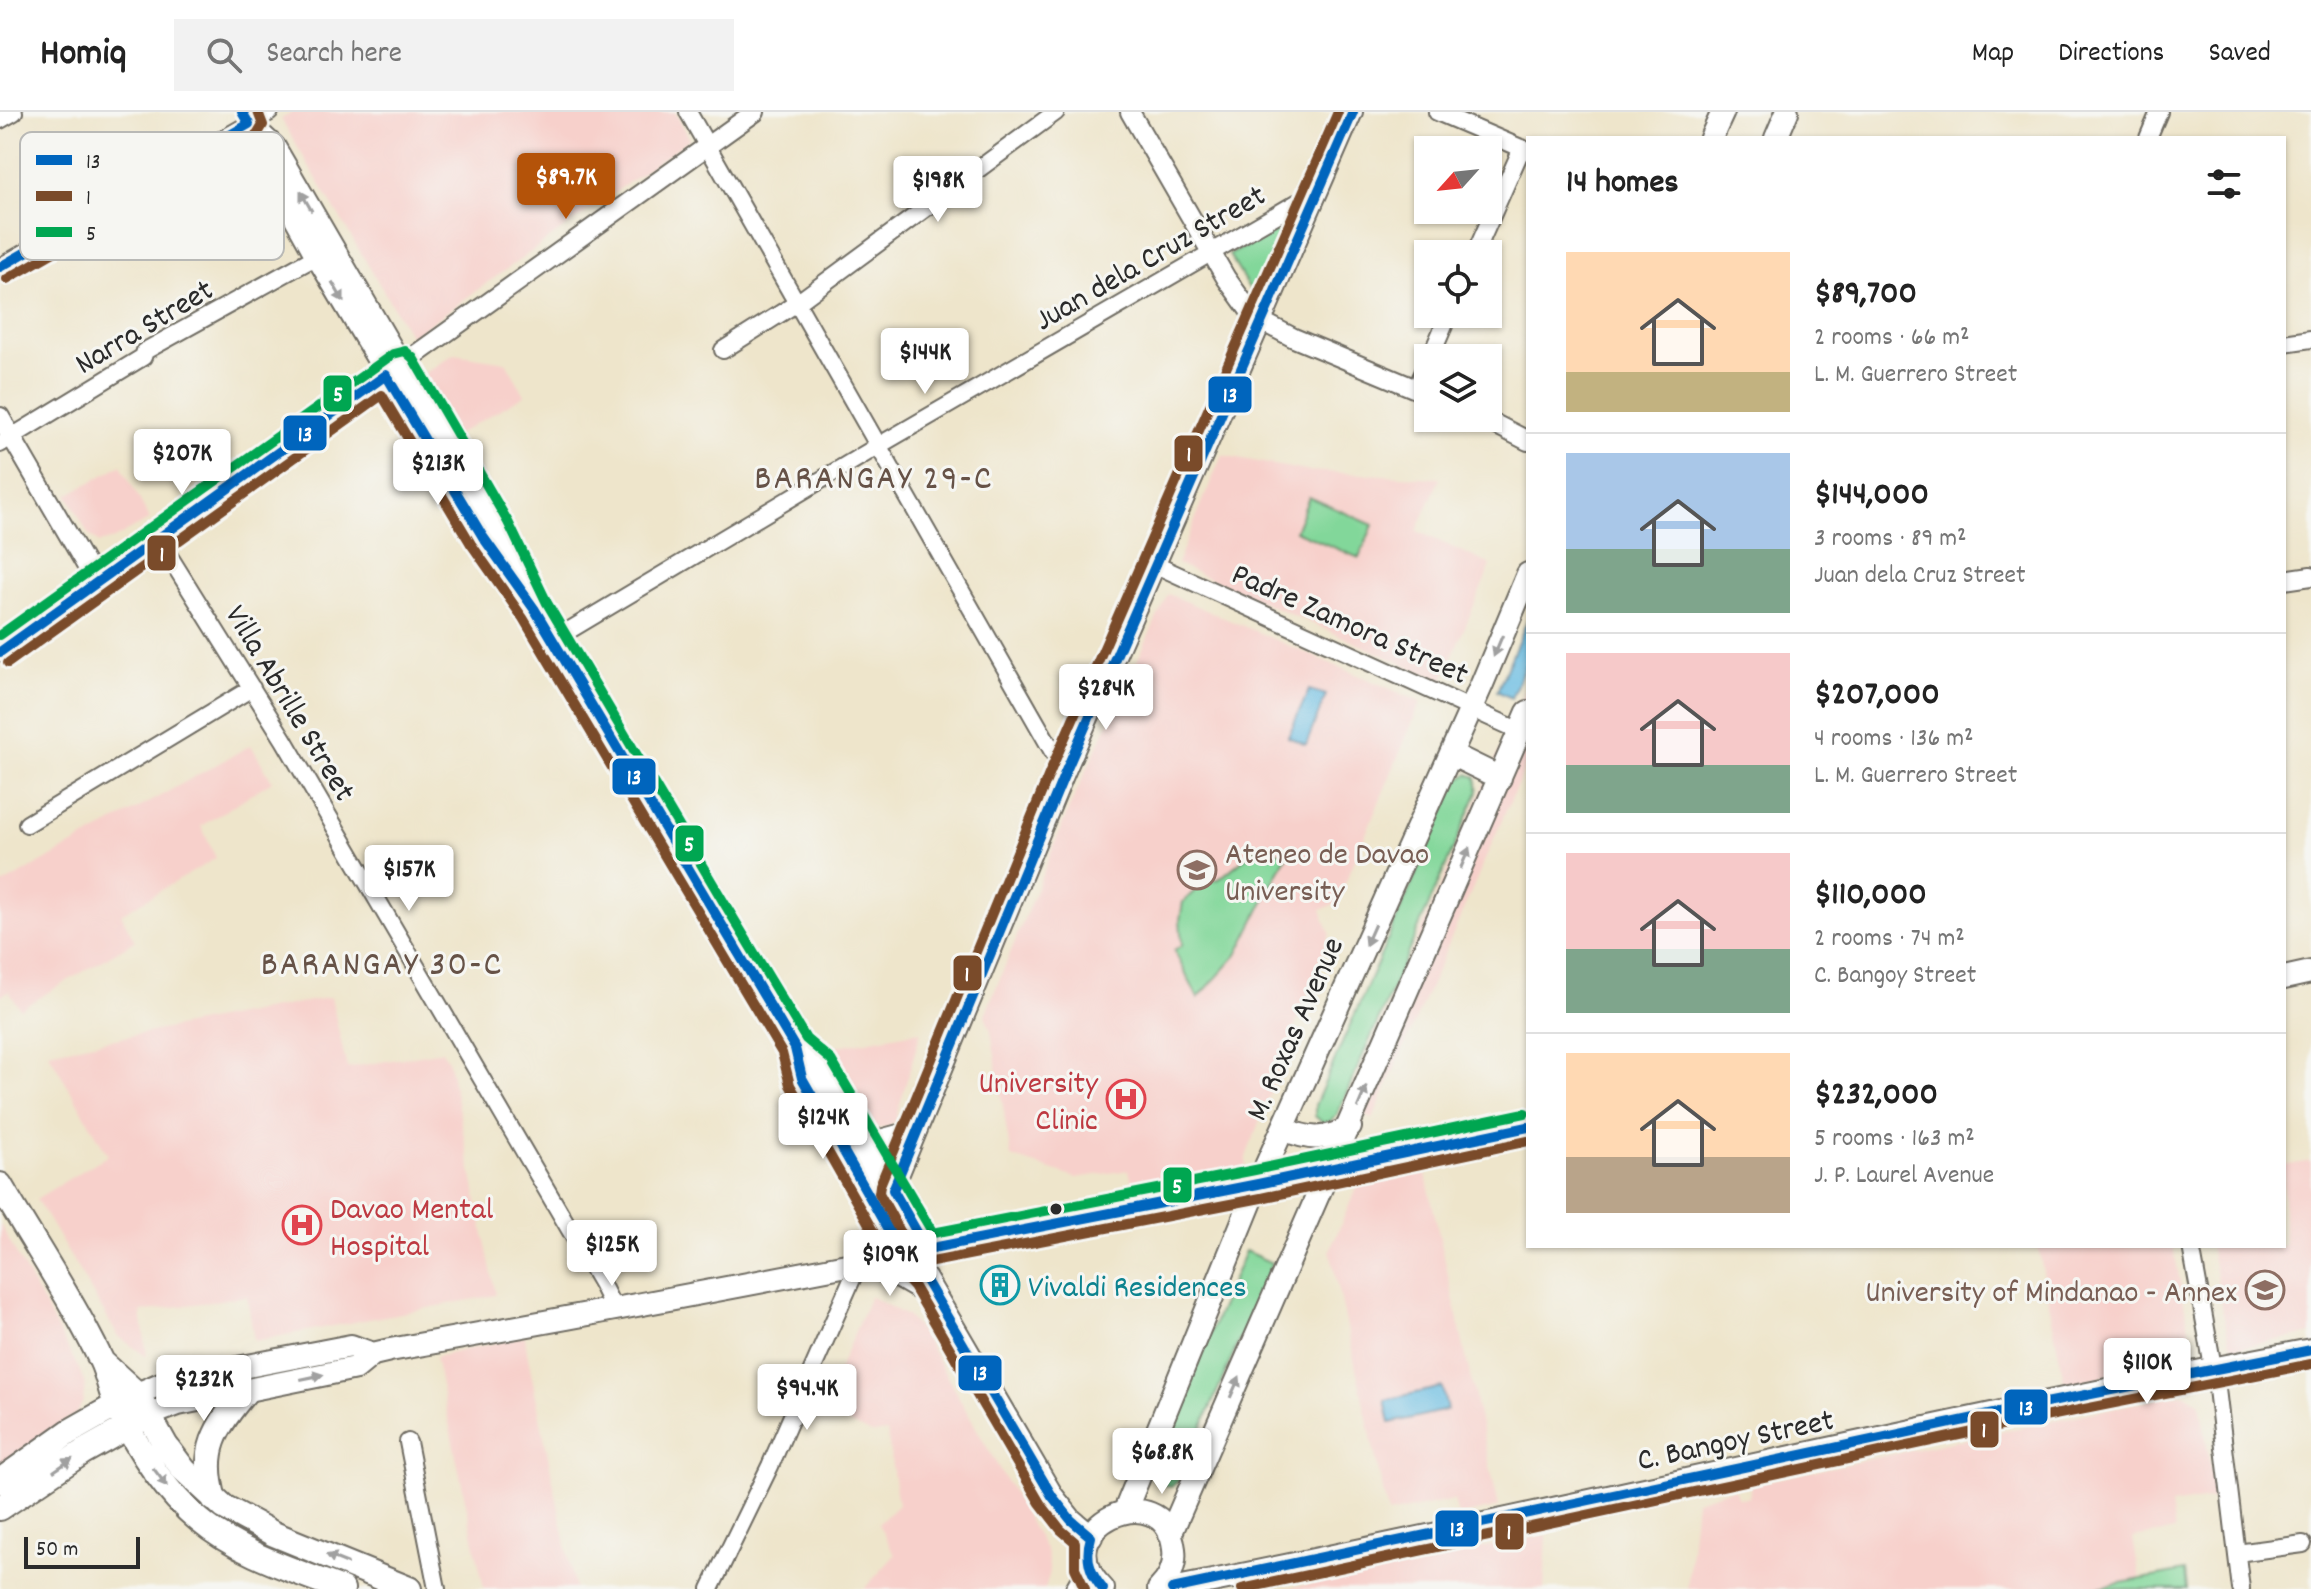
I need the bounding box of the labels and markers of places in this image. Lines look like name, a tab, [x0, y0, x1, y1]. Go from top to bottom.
pin: $89.7K	[501, 153, 631, 221]
pin: $198K	[882, 156, 994, 224]
pin: $144K	[869, 328, 981, 396]
pin: $207K	[126, 429, 238, 497]
pin: $213K	[382, 439, 494, 507]
pin: $284K	[1050, 664, 1162, 732]
place label: Ateneo de Davao University	[1225, 834, 1429, 917]
pin: $157K	[353, 845, 465, 913]
school or university icon: Ateneo de Davao University	[1176, 849, 1218, 891]
place label: University Clinic	[979, 1063, 1099, 1146]
hospital icon: University Clinic	[1105, 1078, 1147, 1120]
pin: $124K	[767, 1093, 879, 1161]
place label: Davao Mental Hospital	[330, 1189, 494, 1272]
unlabelled marker	[1048, 1201, 1064, 1217]
hospital icon: Davao Mental Hospital	[281, 1204, 323, 1246]
pin: $125K	[556, 1220, 668, 1288]
pin: $109K	[834, 1230, 946, 1298]
building icon: Vivaldi Residences	[979, 1264, 1021, 1306]
place label: Vivaldi Residences	[1028, 1267, 1247, 1313]
school or university icon: University of Mindanao - Annex	[2244, 1269, 2286, 1311]
place label: University of Mindanao - Annex	[1865, 1272, 2237, 1318]
pin: $110K	[2091, 1338, 2203, 1406]
pin: $232K	[148, 1355, 260, 1423]
pin: $94.4K	[742, 1364, 872, 1432]
pin: $68.8K	[1097, 1428, 1227, 1496]

